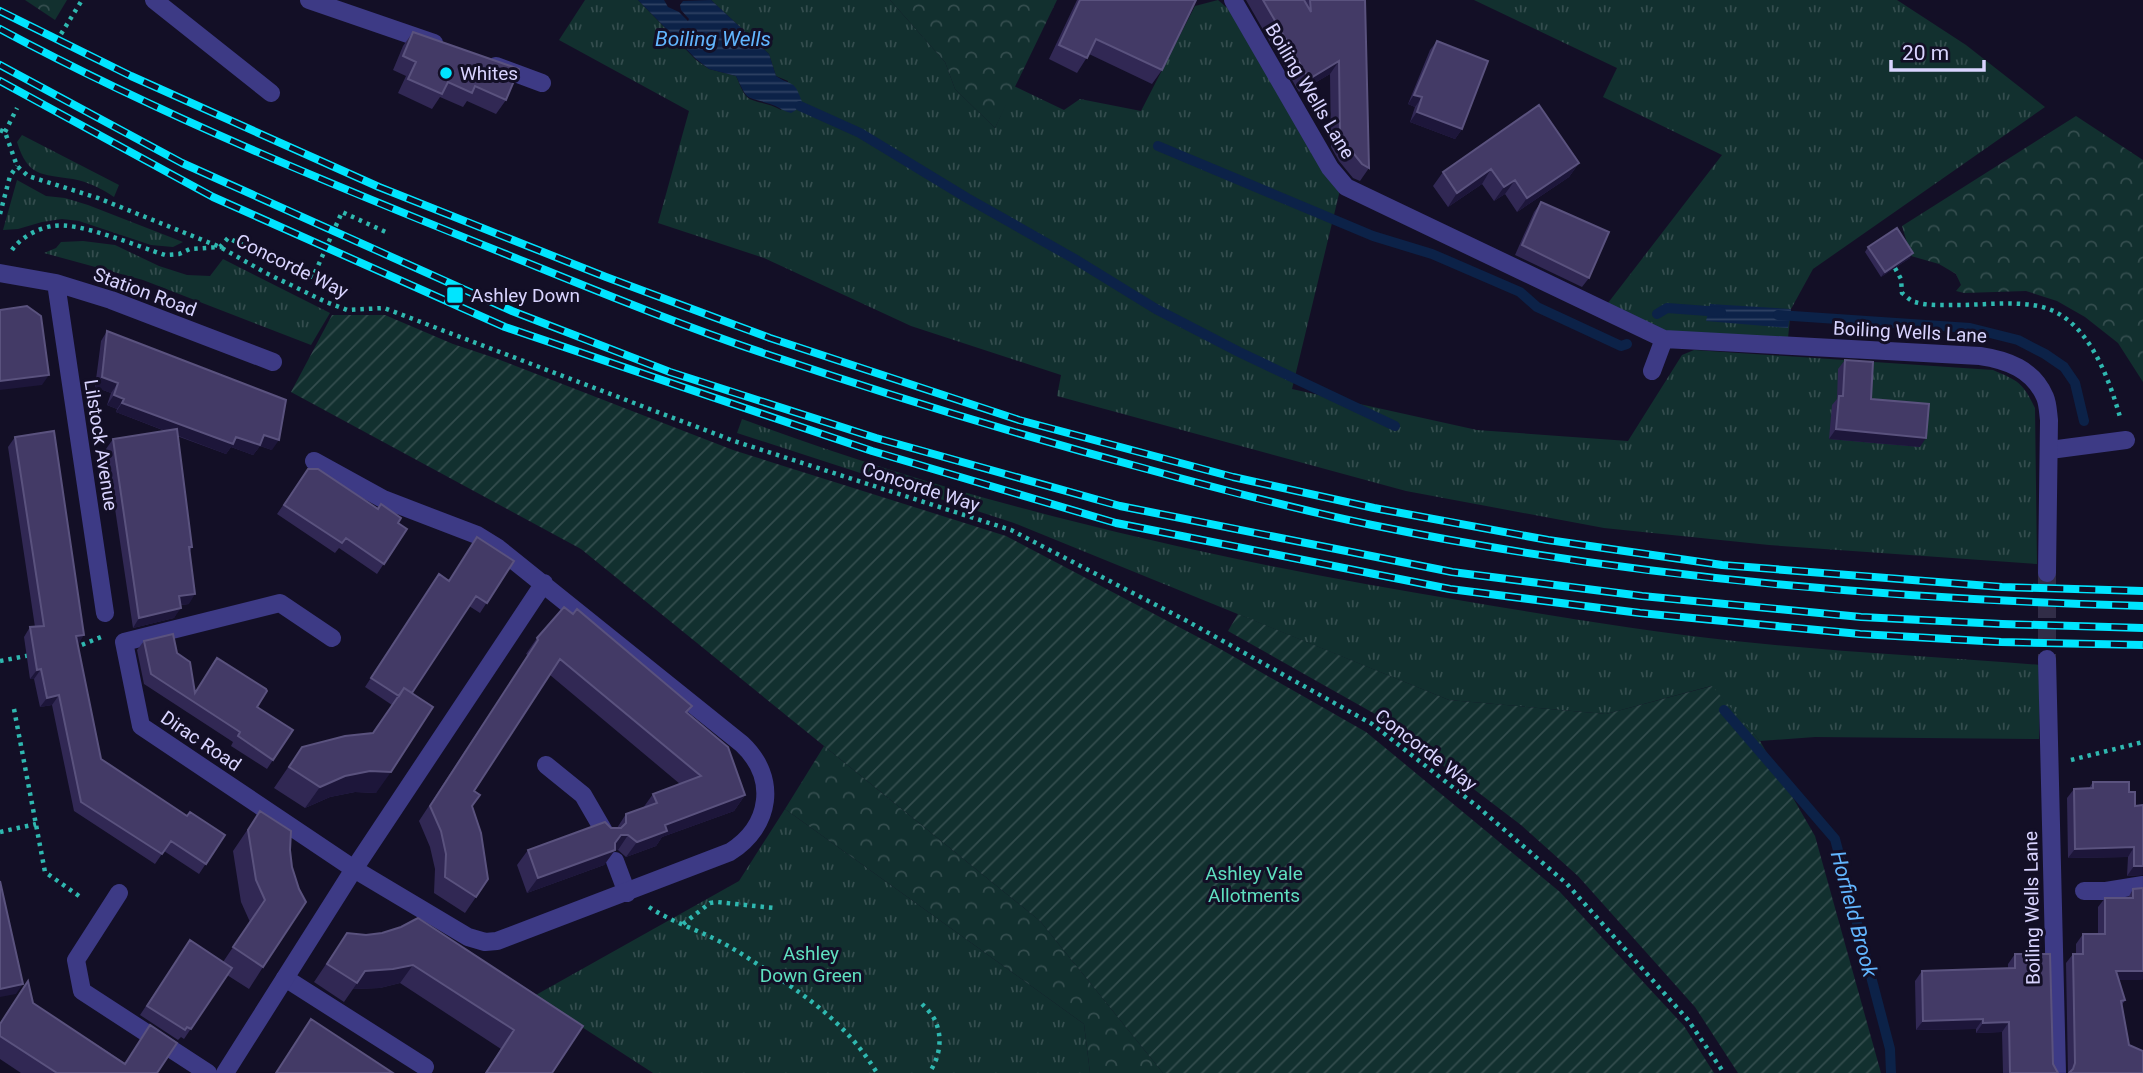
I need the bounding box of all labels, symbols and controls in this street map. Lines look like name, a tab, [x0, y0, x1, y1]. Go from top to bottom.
street label: Boiling Wells Lane	[1260, 19, 1360, 163]
water label: Boiling Wells	[655, 27, 771, 51]
scale bar	[1891, 28, 1984, 72]
text: 20 m	[1902, 41, 1949, 65]
place label: Whites	[460, 62, 518, 85]
marker: Whites	[438, 65, 454, 81]
street label: Concorde Way	[232, 229, 352, 303]
street label: Station Road	[90, 263, 200, 321]
place label: Ashley Down	[471, 284, 580, 307]
marker: Ashley Down	[445, 285, 465, 305]
street label: Boiling Wells Lane	[1833, 316, 1987, 348]
street label: Lilstock Avenue	[79, 378, 123, 512]
street label: Concorde Way	[859, 457, 983, 517]
street label: Concorde Way	[1370, 704, 1482, 796]
street label: Dirac Road	[157, 706, 245, 776]
street label: Boiling Wells Lane	[2019, 831, 2045, 985]
water label: Horfield Brook	[1826, 848, 1883, 980]
park label: Ashley Vale Allotments	[1205, 862, 1303, 907]
park label: Ashley Down Green	[760, 942, 862, 987]

